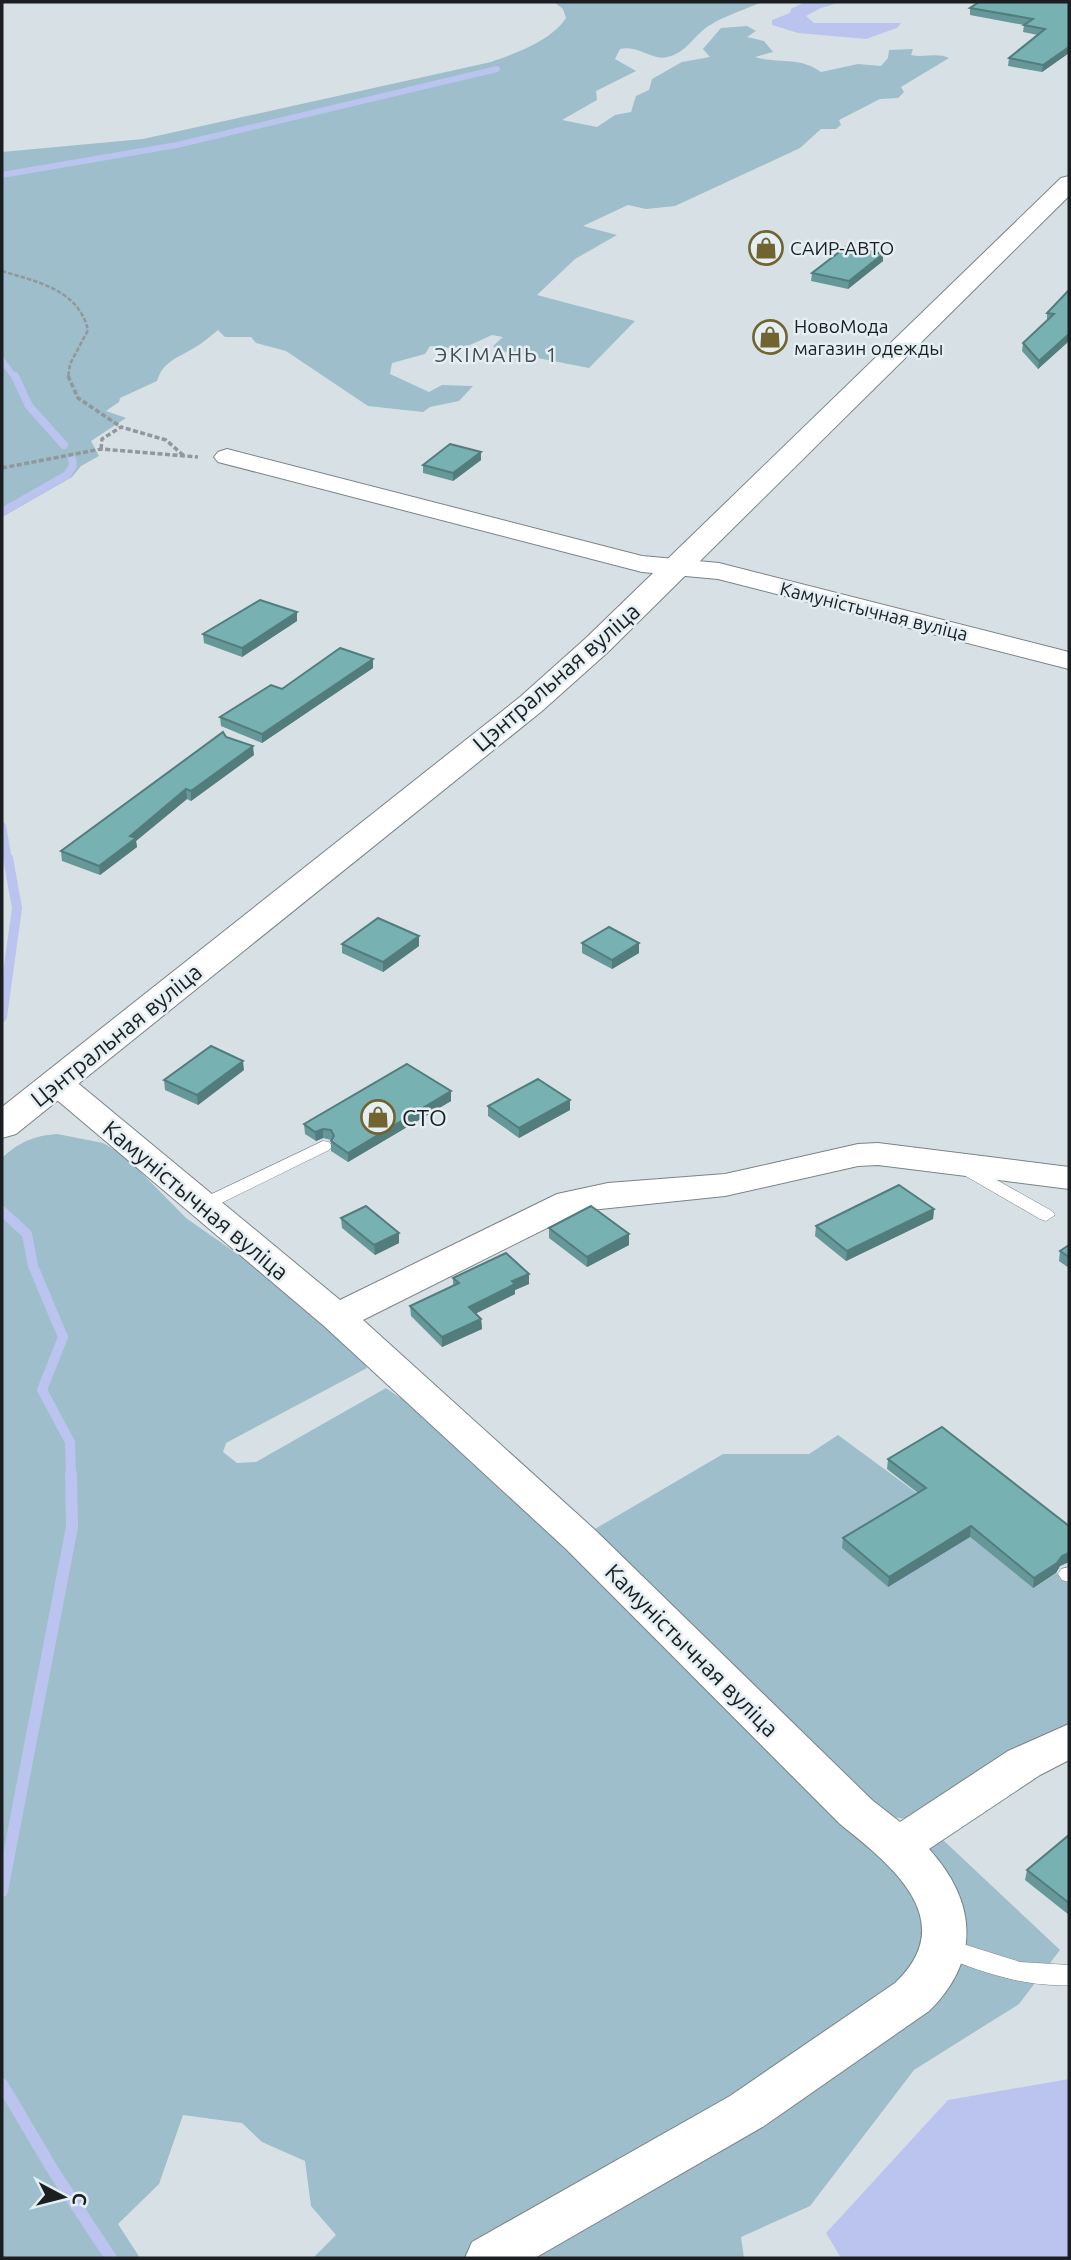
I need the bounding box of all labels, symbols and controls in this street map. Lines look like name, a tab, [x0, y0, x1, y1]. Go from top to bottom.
shop icon: САИР-АВТО	[747, 229, 785, 267]
place label: САИР-АВТО	[790, 237, 894, 259]
place label: НовоМода магазин одежды	[794, 315, 943, 359]
shop icon: НовоМода магазин одежды	[751, 318, 789, 356]
district label: ЭКІМАНЬ 1	[435, 342, 559, 366]
street label: Камуністычная вуліца	[778, 577, 970, 645]
street label: Цэнтральная вуліца	[468, 598, 644, 756]
street label: Цэнтральная вуліца	[26, 959, 206, 1111]
shop icon: СТО	[359, 1098, 397, 1136]
place label: СТО	[402, 1105, 447, 1130]
street label: Камуністычная вуліца	[99, 1115, 293, 1285]
street label: Камуністычная вуліца	[601, 1559, 783, 1741]
north arrow	[28, 2162, 98, 2232]
text: С	[68, 2192, 92, 2206]

